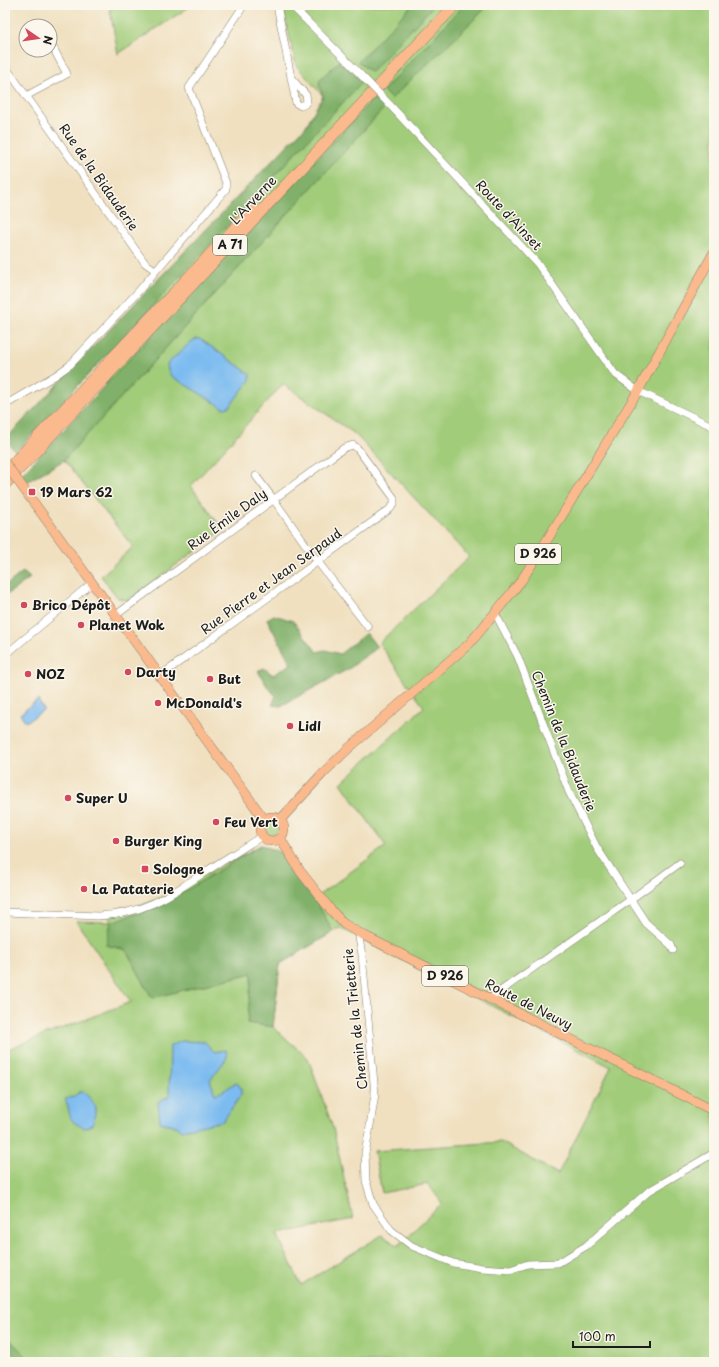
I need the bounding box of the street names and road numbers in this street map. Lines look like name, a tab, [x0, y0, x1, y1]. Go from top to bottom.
street label: Rue de la Bidauderie	[55, 119, 144, 234]
street label: L'Arverne	[225, 171, 280, 228]
street label: Route d'Ainset	[472, 175, 547, 254]
road number: A 71	[213, 235, 247, 255]
street label: Rue Émile Daly	[183, 483, 270, 554]
street label: Rue Pierre et Jean Serpaud	[197, 523, 345, 638]
road number: D 926	[515, 544, 561, 564]
street label: Chemin de la Bidauderie	[527, 667, 601, 814]
street label: Chemin de la Trietterie	[338, 948, 371, 1091]
road number: D 926	[422, 966, 468, 986]
street label: Route de Neuvy	[482, 973, 576, 1034]

